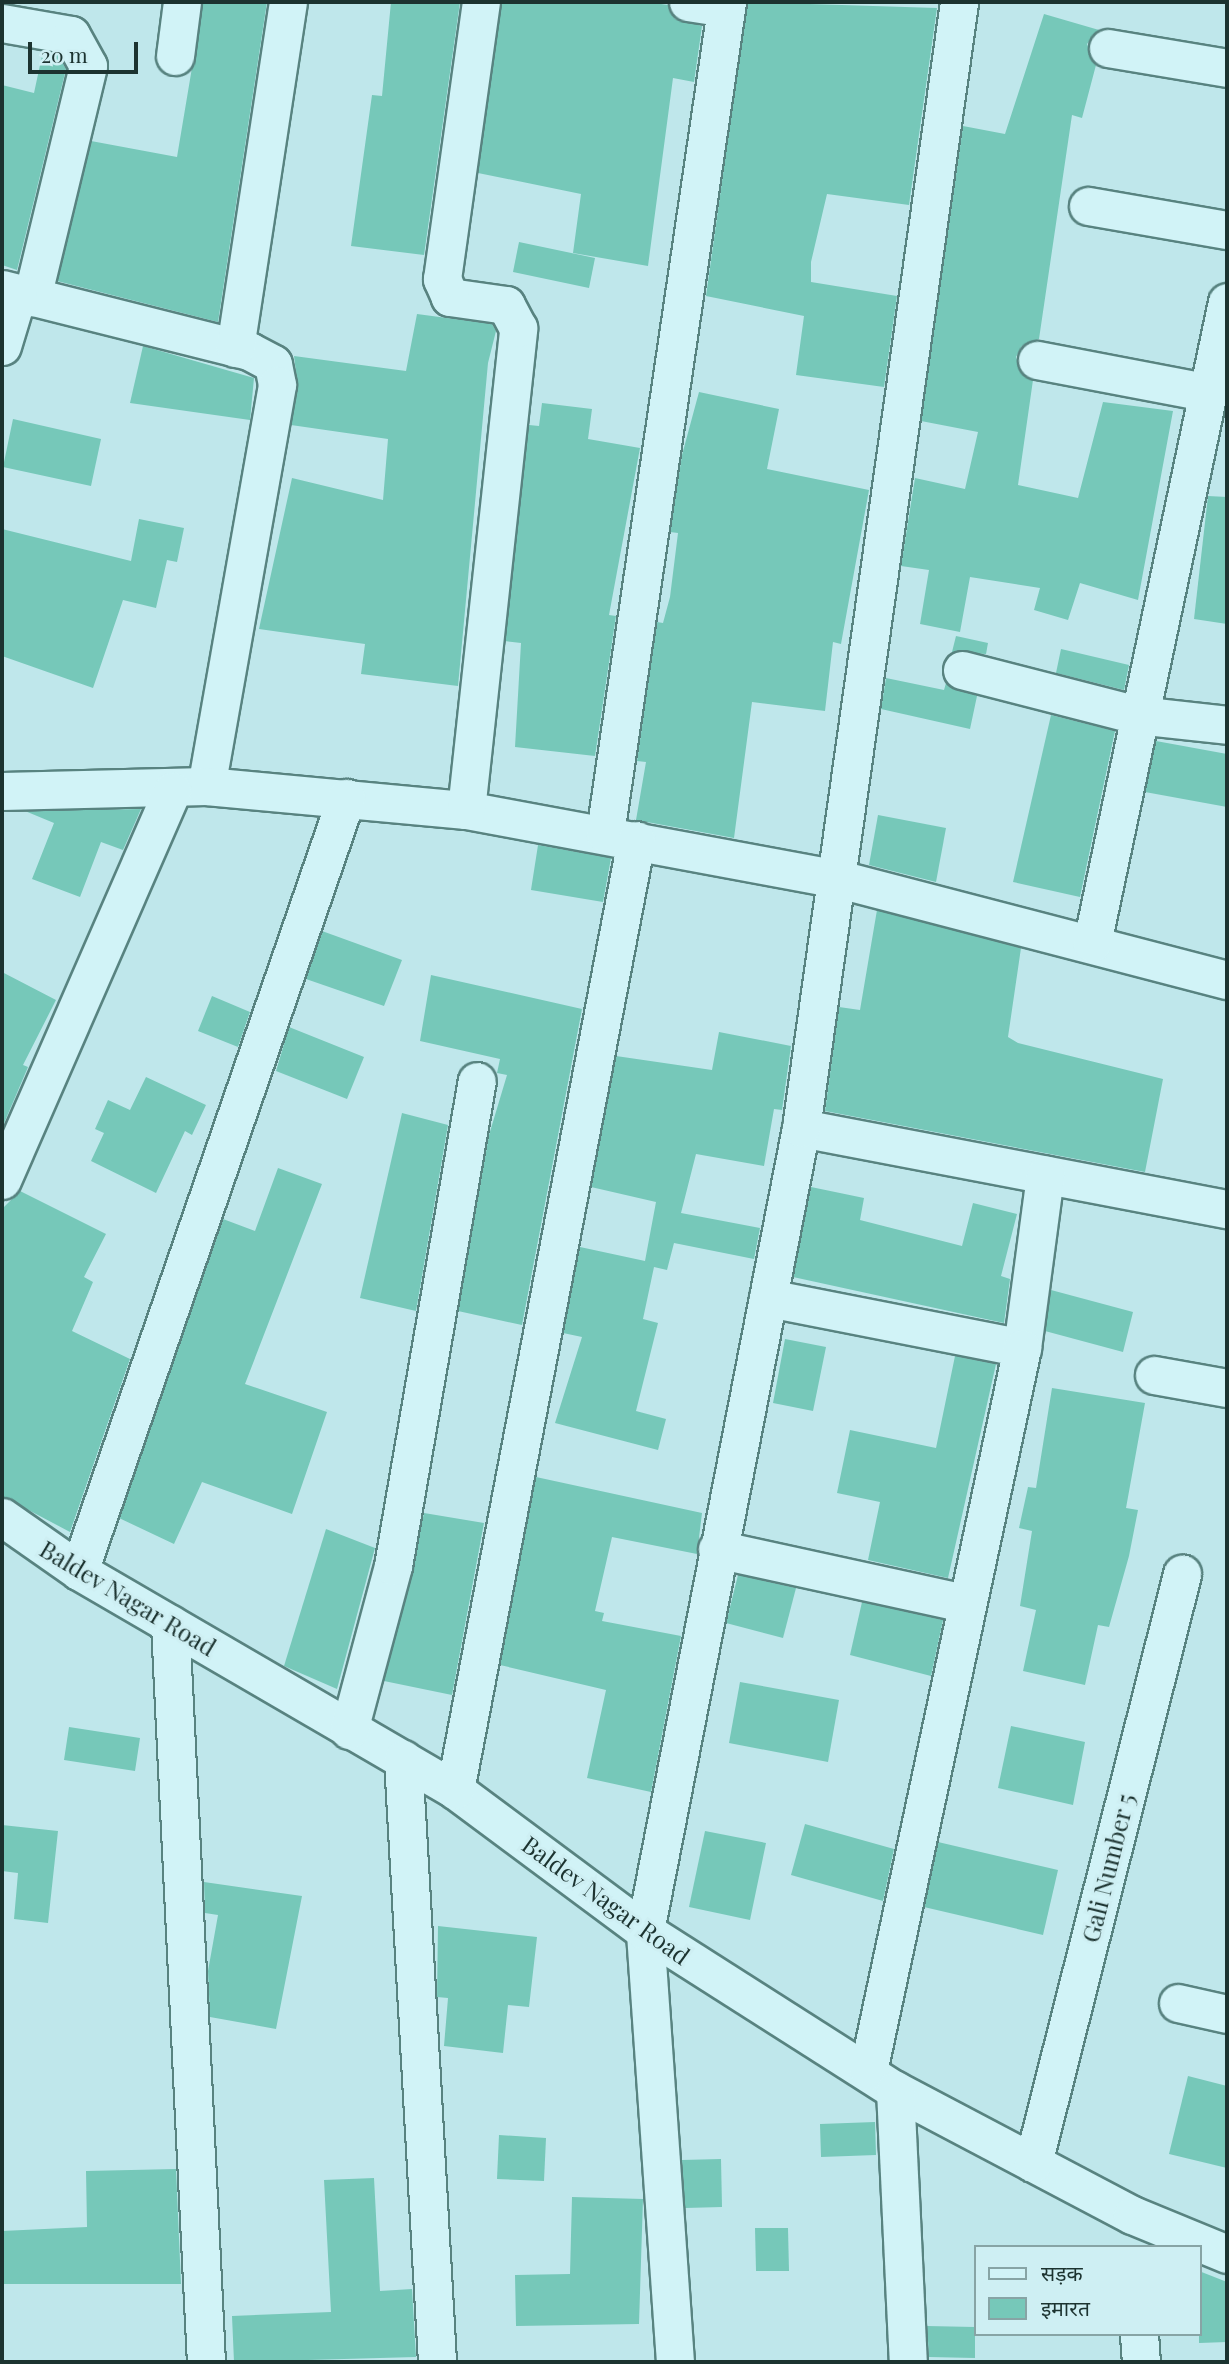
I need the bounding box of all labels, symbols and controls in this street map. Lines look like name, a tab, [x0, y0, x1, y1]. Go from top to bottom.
scale bar	[32, 28, 142, 72]
text: 20 m	[41, 40, 88, 68]
street label: Baldev Nagar Road	[34, 1534, 222, 1662]
street label: Gali Number 5	[1076, 1790, 1140, 1946]
street label: Baldev Nagar Road	[516, 1829, 696, 1971]
legend	[974, 2245, 1201, 2336]
text: सड़क	[1041, 2258, 1083, 2286]
text: इमारत	[1041, 2293, 1090, 2321]

